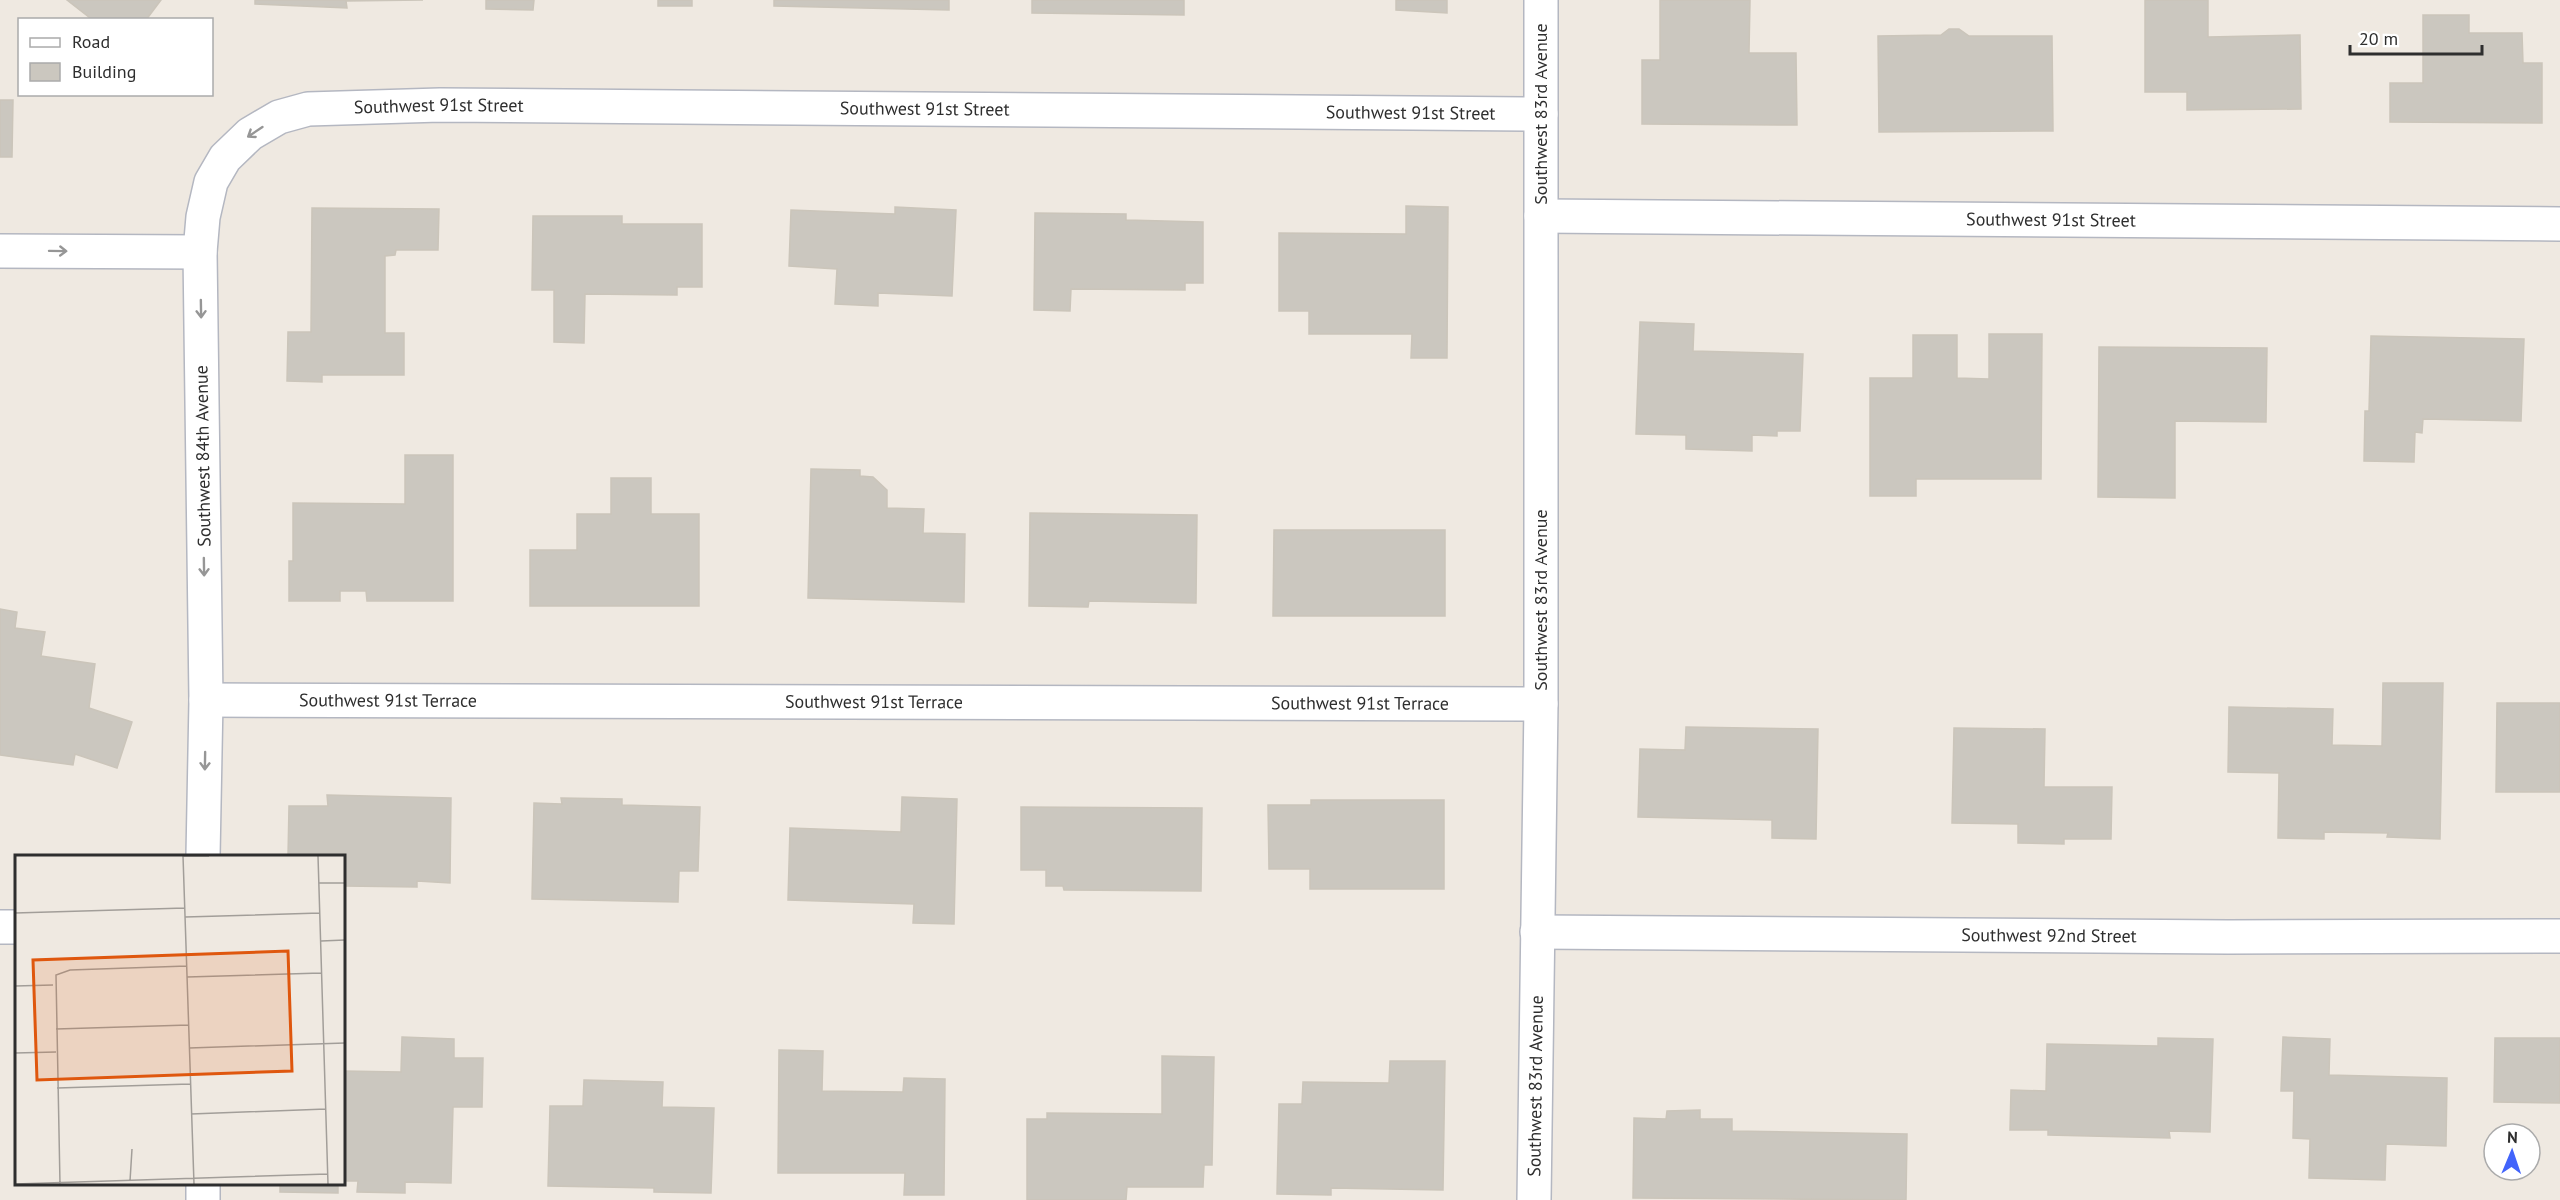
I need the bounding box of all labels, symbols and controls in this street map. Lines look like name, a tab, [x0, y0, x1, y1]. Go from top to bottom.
legend	[18, 18, 213, 96]
scale bar	[2350, 18, 2482, 56]
street label: Southwest 83rd Avenue	[1529, 23, 1552, 205]
text: 20 m	[2359, 27, 2398, 50]
text: Road	[72, 30, 110, 53]
text: Building	[72, 60, 136, 83]
street label: Southwest 91st Street	[354, 93, 524, 119]
street label: Southwest 91st Street	[840, 96, 1010, 121]
street label: Southwest 91st Street	[1326, 100, 1496, 125]
one-way arrow	[247, 126, 263, 138]
street label: Southwest 91st Street	[1966, 207, 2136, 232]
one-way arrow	[48, 245, 68, 257]
one-way arrow	[195, 298, 207, 318]
street label: Southwest 84th Avenue	[189, 365, 216, 547]
street label: Southwest 83rd Avenue	[1529, 509, 1552, 691]
one-way arrow	[198, 556, 210, 576]
street label: Southwest 91st Terrace	[299, 688, 477, 712]
street label: Southwest 91st Terrace	[785, 690, 963, 713]
street label: Southwest 91st Terrace	[1271, 691, 1449, 715]
one-way arrow	[199, 751, 211, 771]
inset map	[15, 855, 345, 1185]
street label: Southwest 92nd Street	[1961, 923, 2137, 947]
street label: Southwest 83rd Avenue	[1522, 995, 1548, 1177]
north arrow	[2482, 1122, 2542, 1182]
text: N	[2507, 1127, 2518, 1147]

